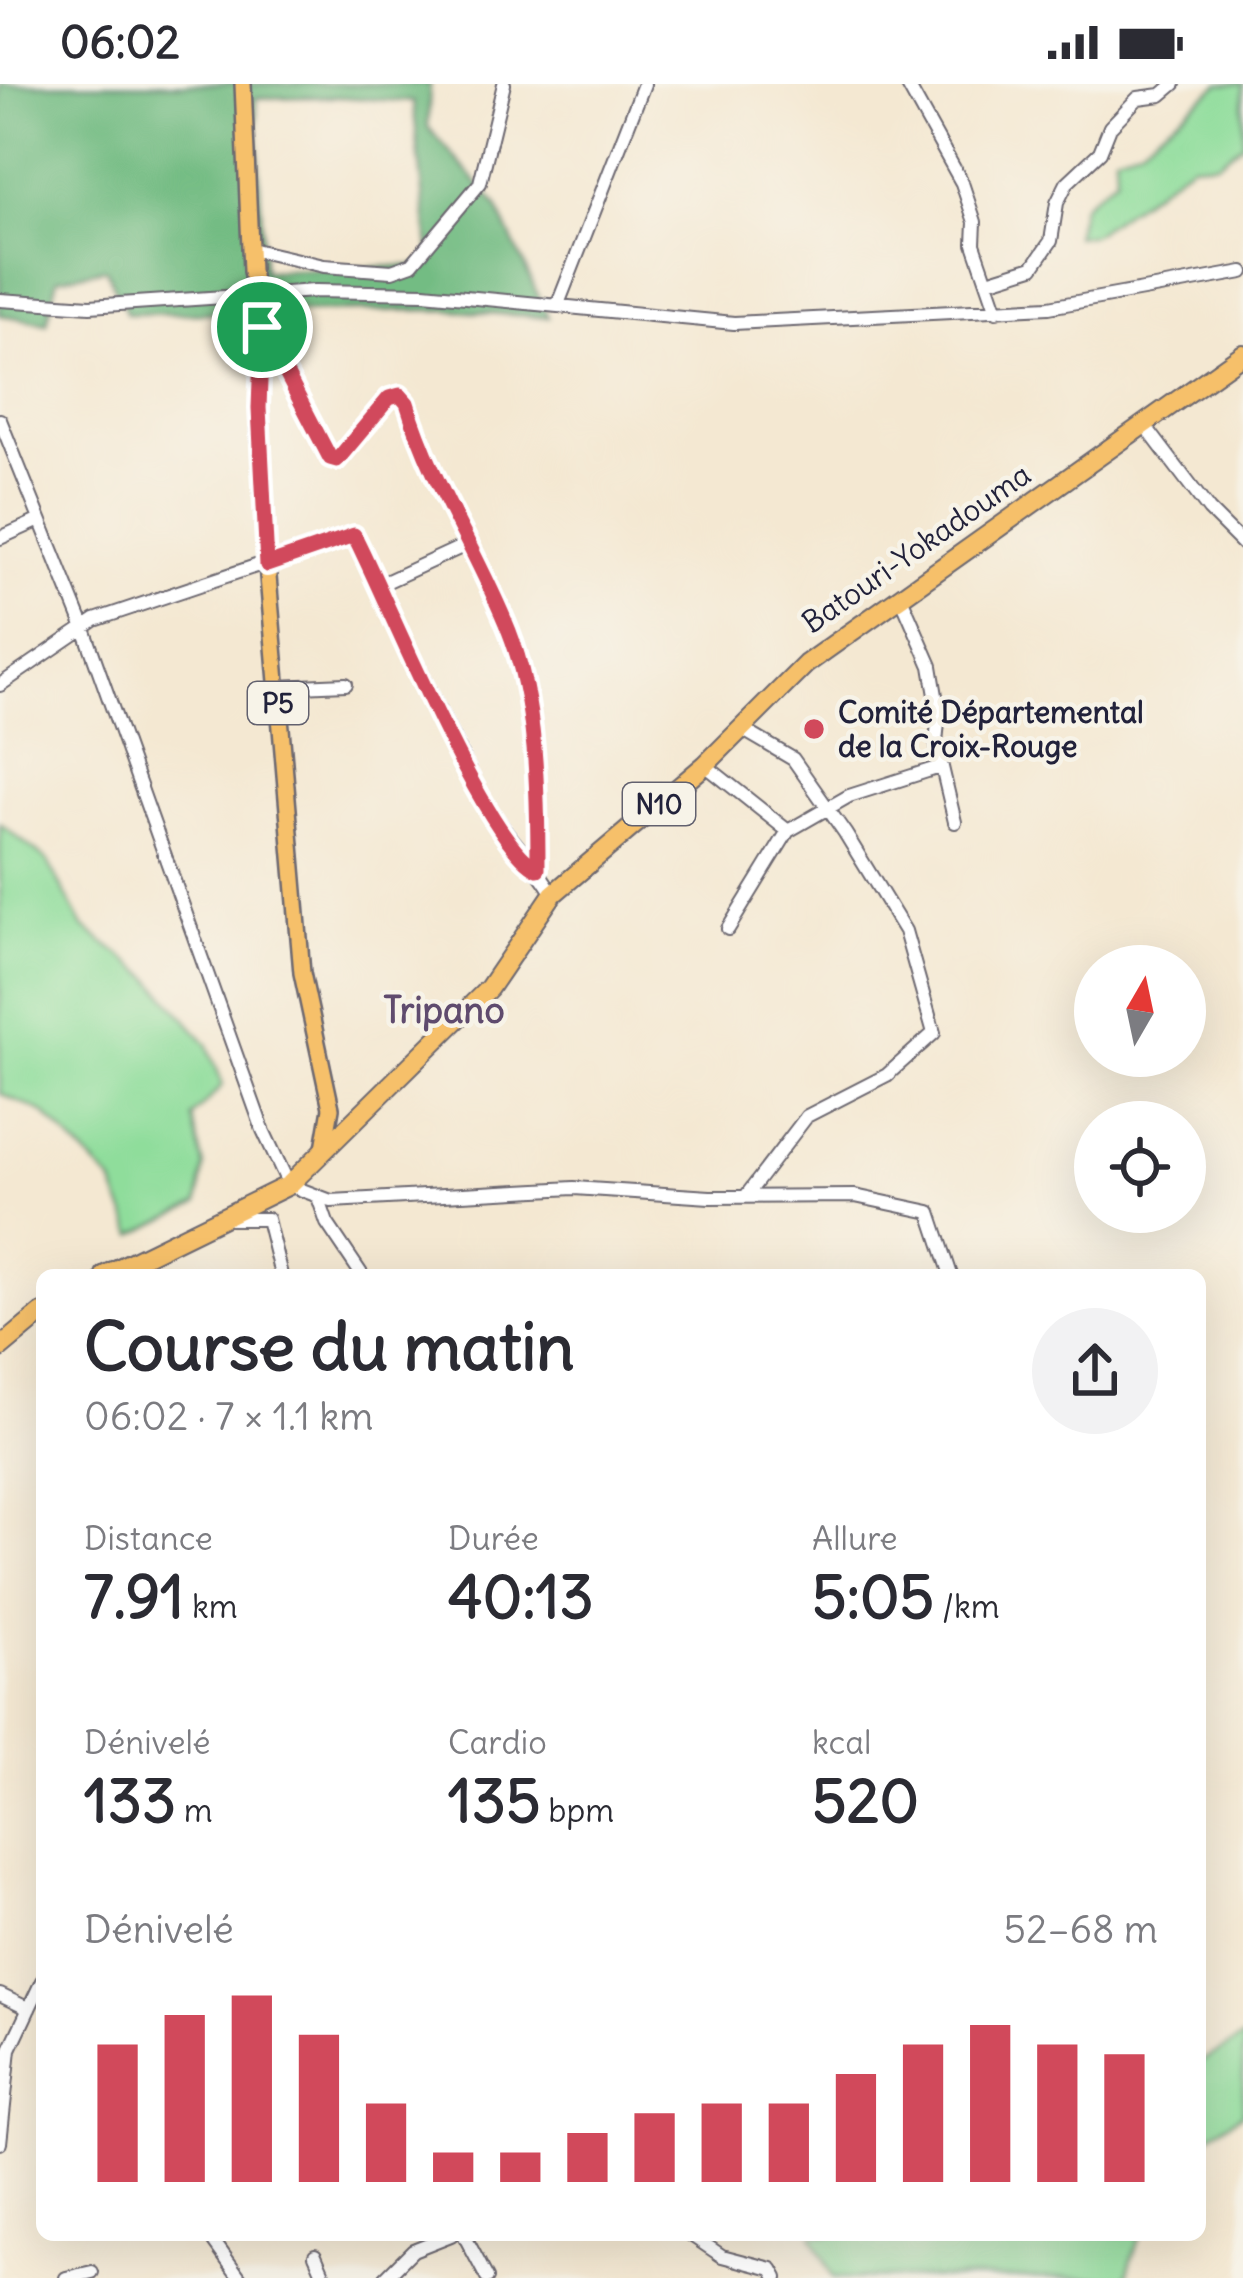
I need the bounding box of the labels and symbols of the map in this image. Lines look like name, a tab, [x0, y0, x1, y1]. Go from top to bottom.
pin	[211, 276, 313, 378]
street label: Batouri-Yokadouma	[794, 455, 1038, 641]
road number: P5	[248, 682, 308, 724]
place label: Comité Départemental de la Croix-Rouge	[838, 693, 1144, 765]
marker: Comité Départemental de la Croix-Rouge	[801, 716, 827, 742]
road number: N10	[623, 783, 695, 825]
north arrow	[1074, 945, 1206, 1077]
district label: Tripano	[383, 988, 505, 1033]

